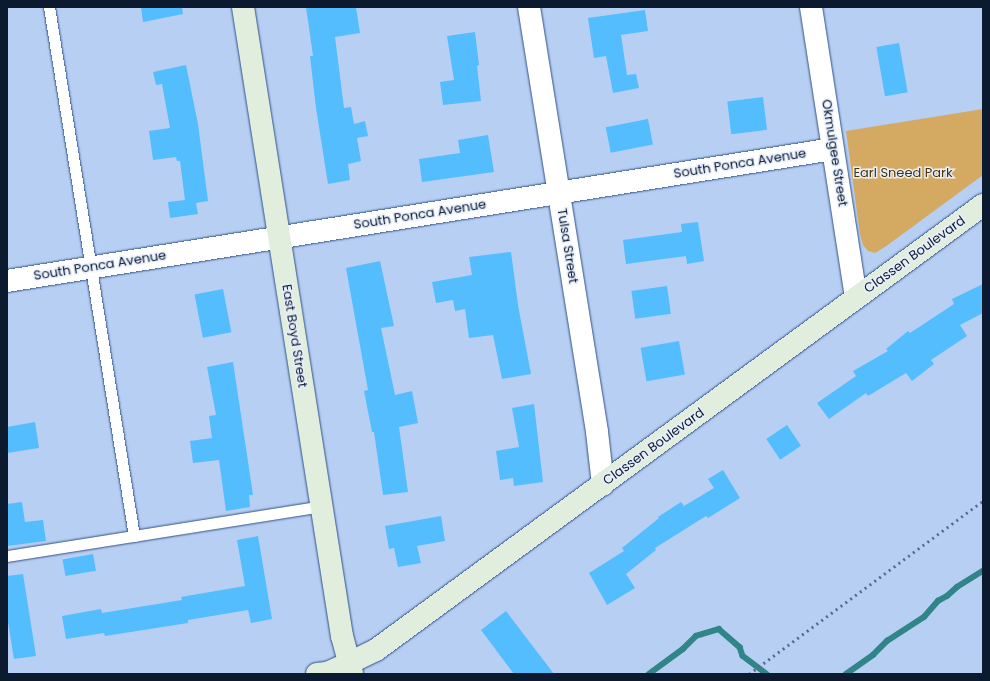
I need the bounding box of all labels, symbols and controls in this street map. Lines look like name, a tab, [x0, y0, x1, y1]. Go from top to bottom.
street label: Okmulgee Street	[818, 98, 850, 208]
street label: South Ponca Avenue	[673, 146, 807, 182]
park label: Earl Sneed Park	[853, 165, 953, 181]
street label: South Ponca Avenue	[353, 197, 487, 233]
street label: Tulsa Street	[553, 207, 581, 285]
street label: Classen Boulevard	[861, 213, 969, 297]
street label: South Ponca Avenue	[33, 248, 167, 284]
street label: East Boyd Street	[278, 283, 310, 389]
street label: Classen Boulevard	[600, 405, 708, 489]

